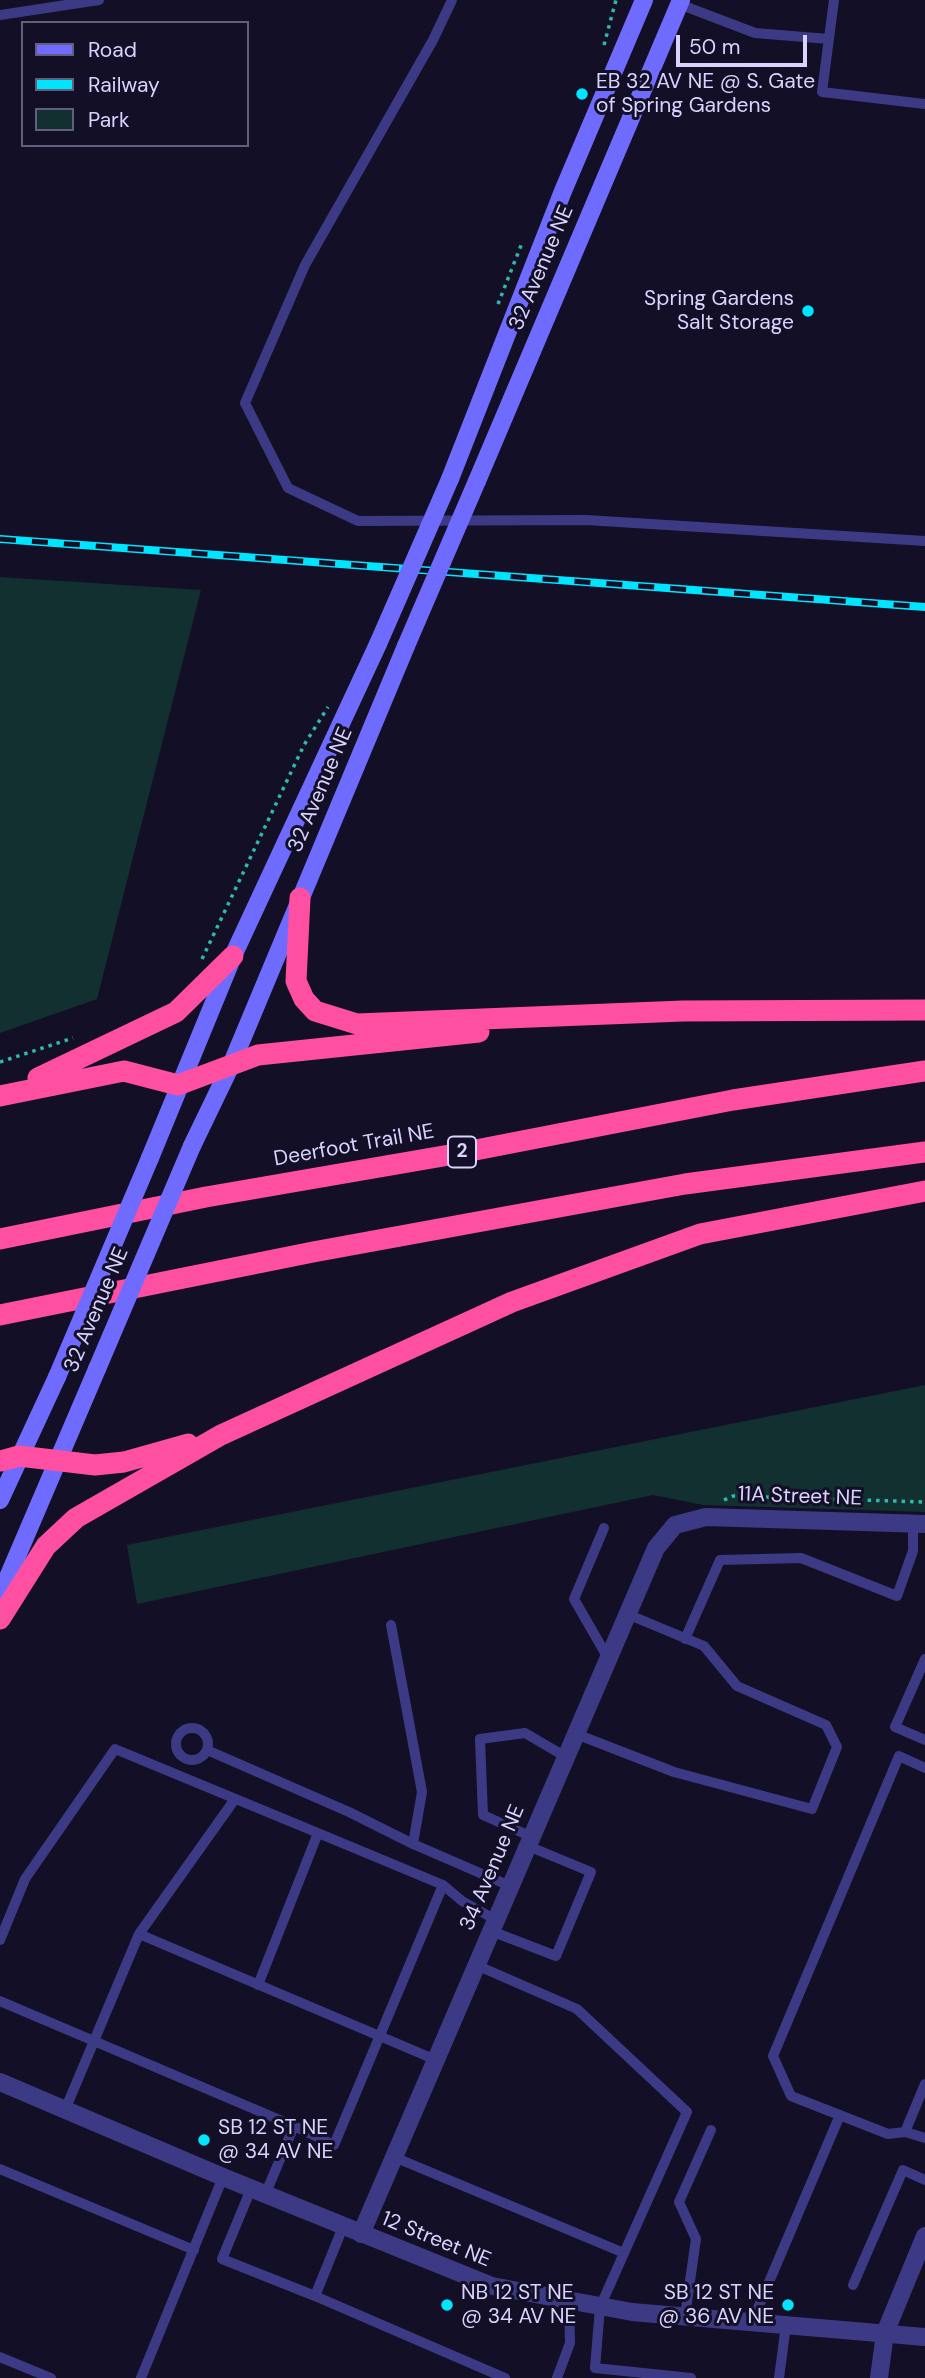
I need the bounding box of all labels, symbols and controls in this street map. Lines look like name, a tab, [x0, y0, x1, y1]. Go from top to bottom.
legend	[21, 21, 248, 147]
scale bar	[680, 21, 811, 65]
text: 50 m	[689, 33, 740, 61]
text: Road	[88, 36, 137, 64]
place label: EB 32 AV NE @ S. Gate of Spring Gardens	[596, 69, 815, 119]
text: Railway	[88, 71, 160, 99]
marker: EB 32 AV NE @ S. Gate of Spring Gardens	[574, 86, 590, 102]
text: Park	[88, 106, 129, 134]
street label: 32 Avenue NE	[504, 202, 580, 334]
place label: Spring Gardens Salt Storage	[644, 286, 794, 336]
marker: Spring Gardens Salt Storage	[800, 303, 816, 319]
street label: 32 Avenue NE	[283, 724, 359, 856]
street label: Deerfoot Trail NE	[272, 1119, 436, 1173]
road number: 2	[448, 1136, 476, 1168]
street label: 32 Avenue NE	[59, 1244, 135, 1376]
street label: 11A Street NE	[738, 1482, 862, 1512]
street label: 34 Avenue NE	[455, 1801, 531, 1935]
place label: SB 12 ST NE @ 34 AV NE	[218, 2115, 333, 2165]
marker: SB 12 ST NE @ 34 AV NE	[196, 2132, 212, 2148]
street label: 12 Street NE	[378, 2207, 494, 2273]
place label: NB 12 ST NE @ 34 AV NE	[461, 2280, 576, 2330]
place label: SB 12 ST NE @ 36 AV NE	[658, 2280, 774, 2330]
marker: NB 12 ST NE @ 34 AV NE	[439, 2297, 455, 2313]
marker: SB 12 ST NE @ 36 AV NE	[780, 2297, 796, 2313]

